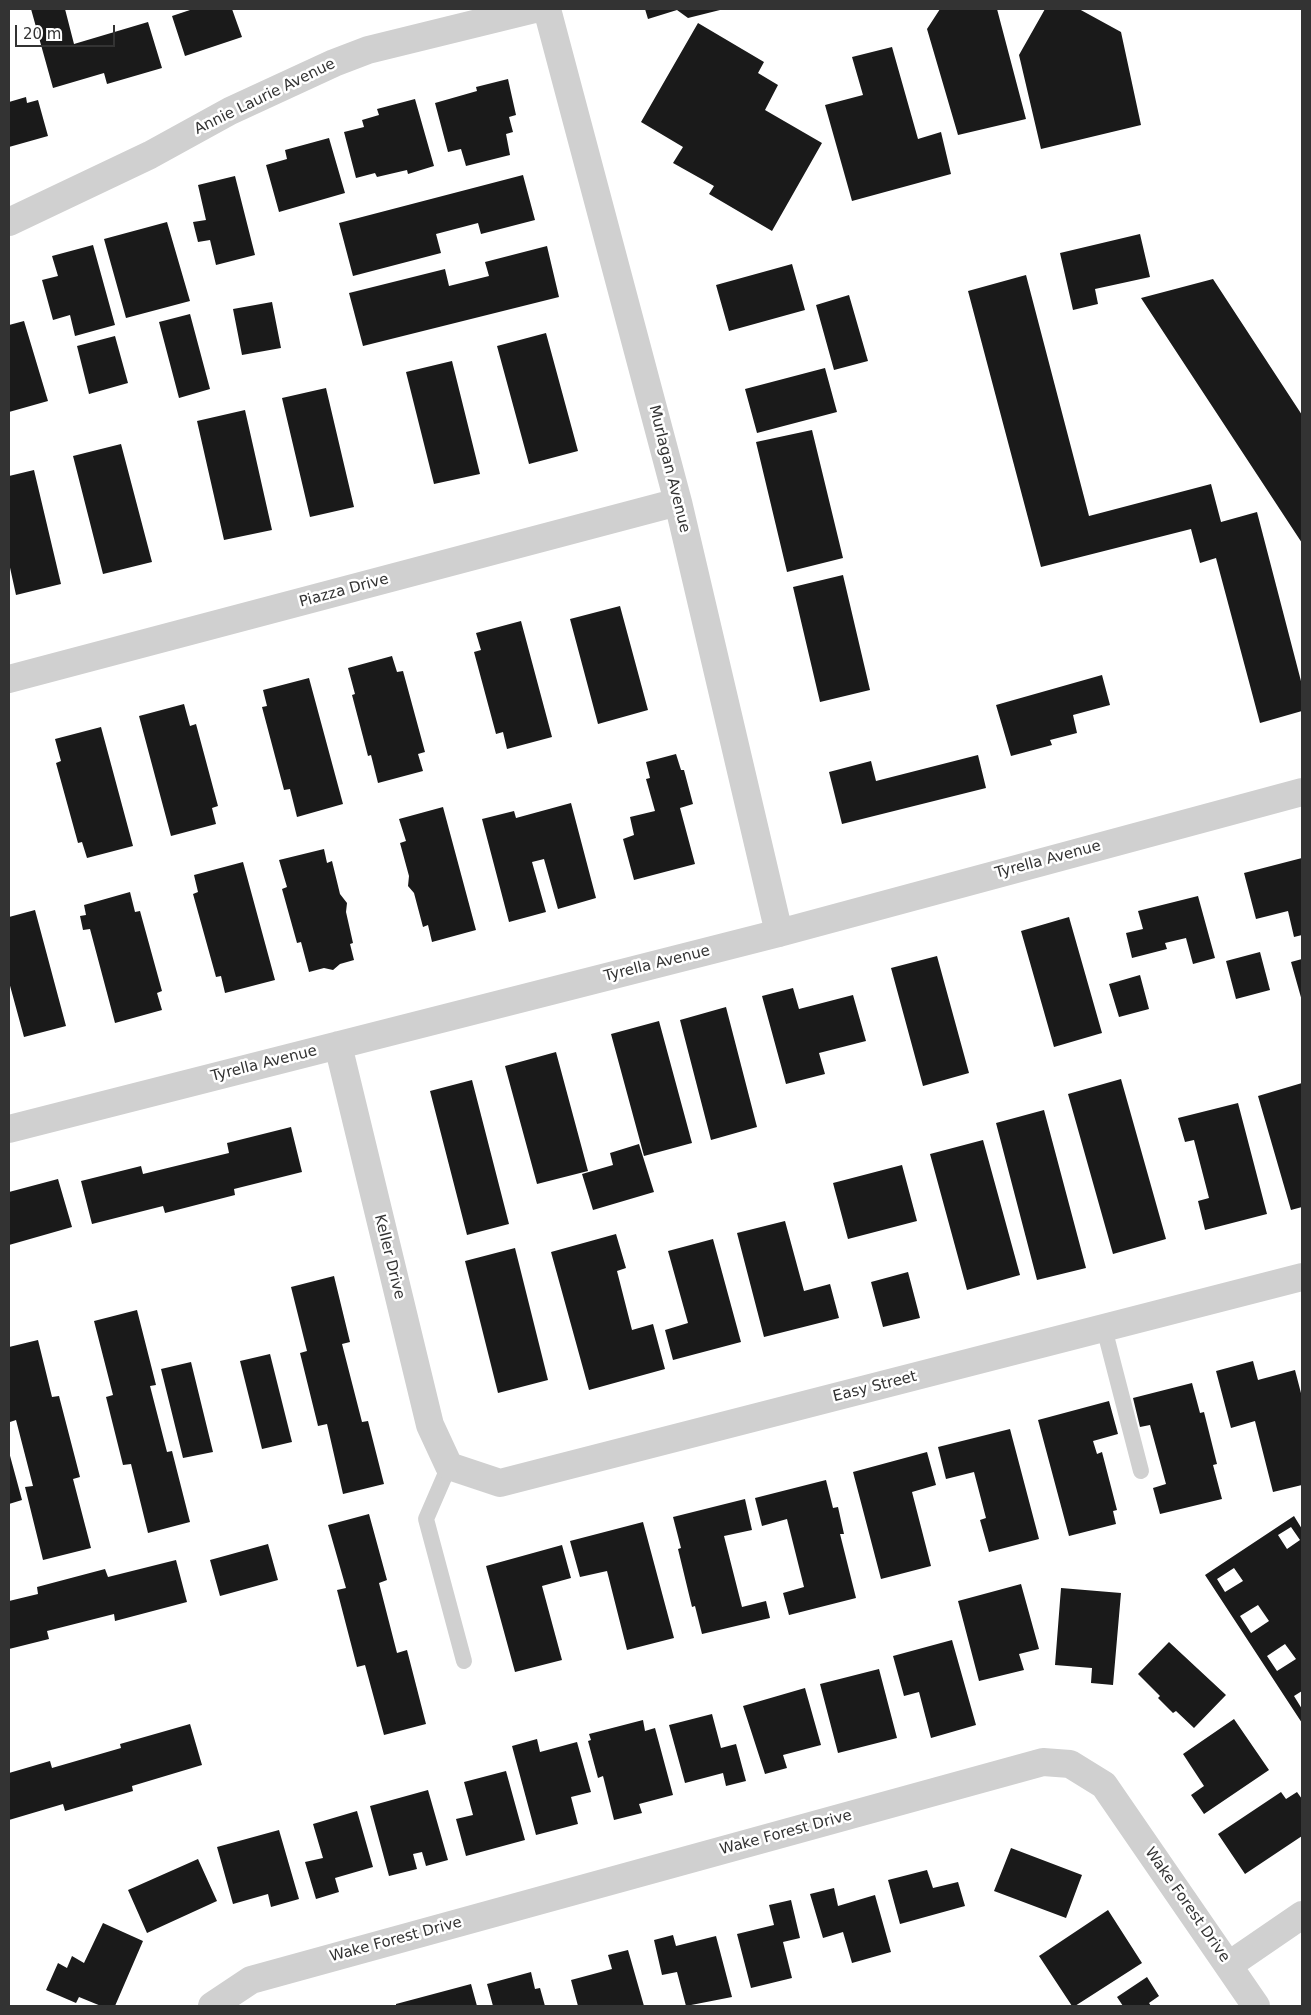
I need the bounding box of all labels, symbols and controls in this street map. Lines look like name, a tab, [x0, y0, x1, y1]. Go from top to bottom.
scale bar	[18, 15, 118, 47]
text: 20 m	[23, 25, 61, 43]
street label: Annie Laurie Avenue	[192, 55, 338, 139]
street label: Murlagan Avenue	[644, 403, 694, 535]
street label: Piazza Drive	[297, 570, 391, 612]
street label: Tyrella Avenue	[993, 837, 1103, 883]
street label: Tyrella Avenue	[602, 942, 712, 986]
street label: Tyrella Avenue	[209, 1042, 319, 1086]
street label: Keller Drive	[370, 1213, 408, 1301]
street label: Easy Street	[831, 1368, 919, 1406]
street label: Wake Forest Drive	[718, 1807, 854, 1859]
street label: Wake Forest Drive	[1141, 1844, 1233, 1966]
street label: Wake Forest Drive	[328, 1914, 464, 1966]

